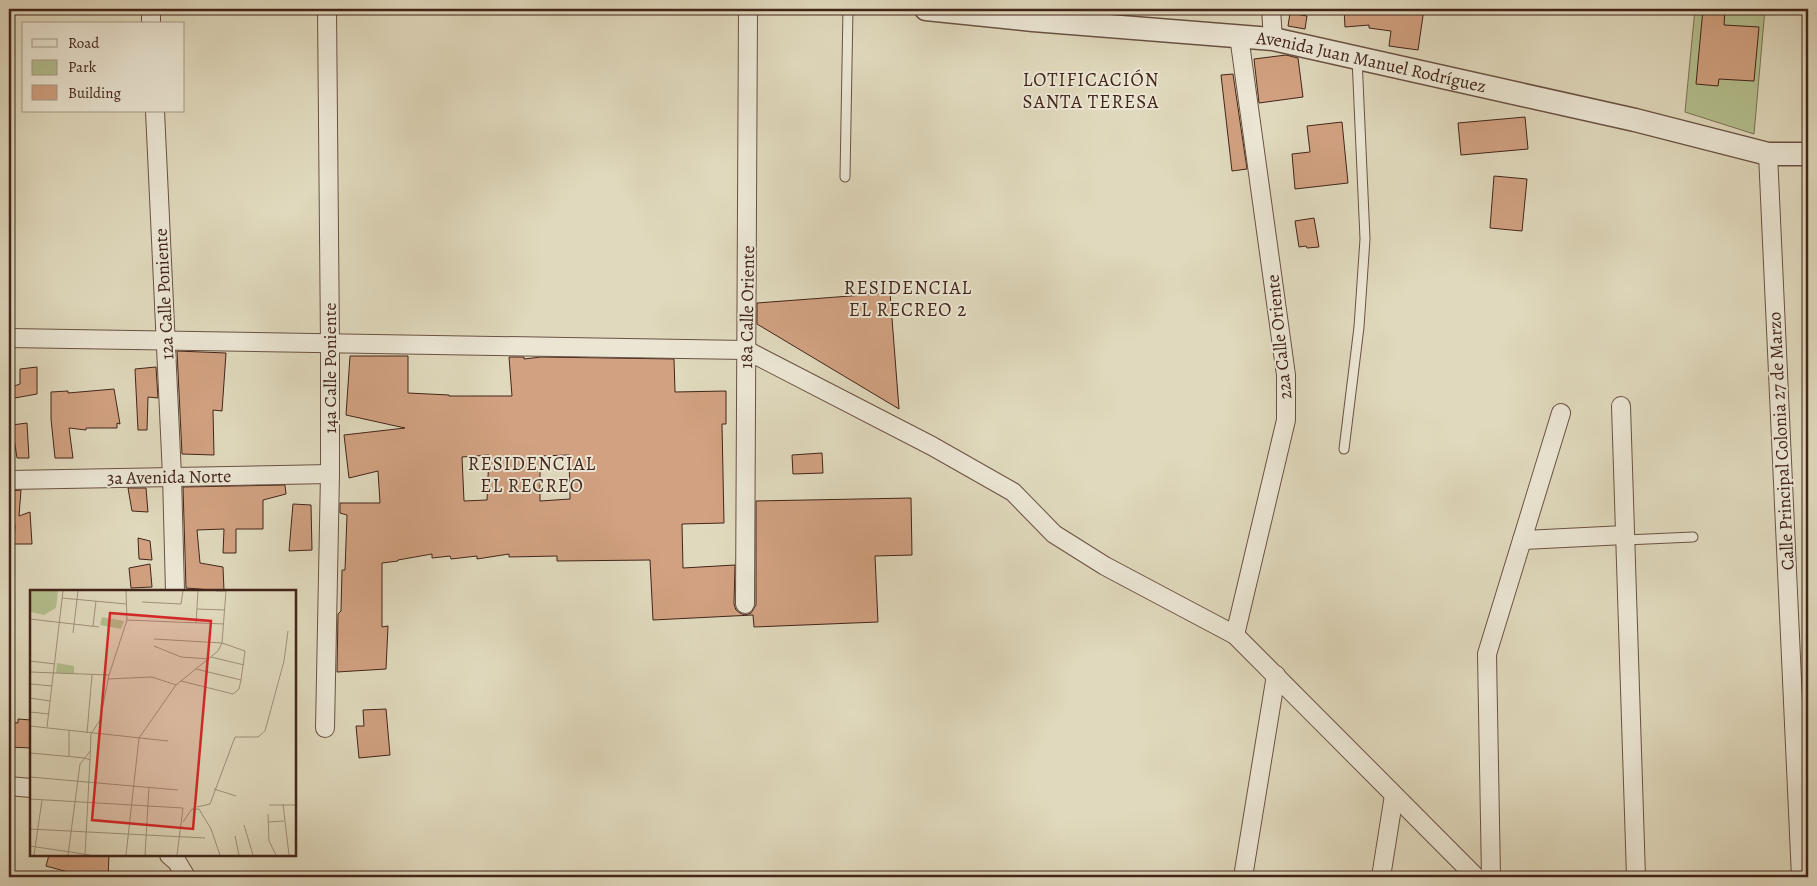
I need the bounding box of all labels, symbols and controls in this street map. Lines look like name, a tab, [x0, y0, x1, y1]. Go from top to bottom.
legend	[22, 22, 185, 112]
street label: Avenida Juan Manuel Rodríguez	[1254, 26, 1488, 98]
text: Road	[68, 33, 100, 53]
text: Park	[68, 57, 97, 77]
district label: LOTIFICACIÓN SANTA TERESA	[1023, 67, 1159, 115]
text: Building	[68, 83, 121, 103]
street label: 12a Calle Poniente	[149, 228, 179, 360]
street label: 18a Calle Oriente	[734, 245, 760, 369]
street label: 22a Calle Oriente	[1261, 273, 1297, 401]
district label: RESIDENCIAL EL RECREO 2	[844, 275, 972, 323]
street label: 14a Calle Poniente	[318, 302, 342, 434]
street label: Calle Principal Colonia 27 de Marzo	[1762, 311, 1800, 571]
district label: RESIDENCIAL EL RECREO	[468, 451, 596, 499]
street label: 3a Avenida Norte	[107, 464, 231, 490]
inset map	[30, 590, 296, 856]

